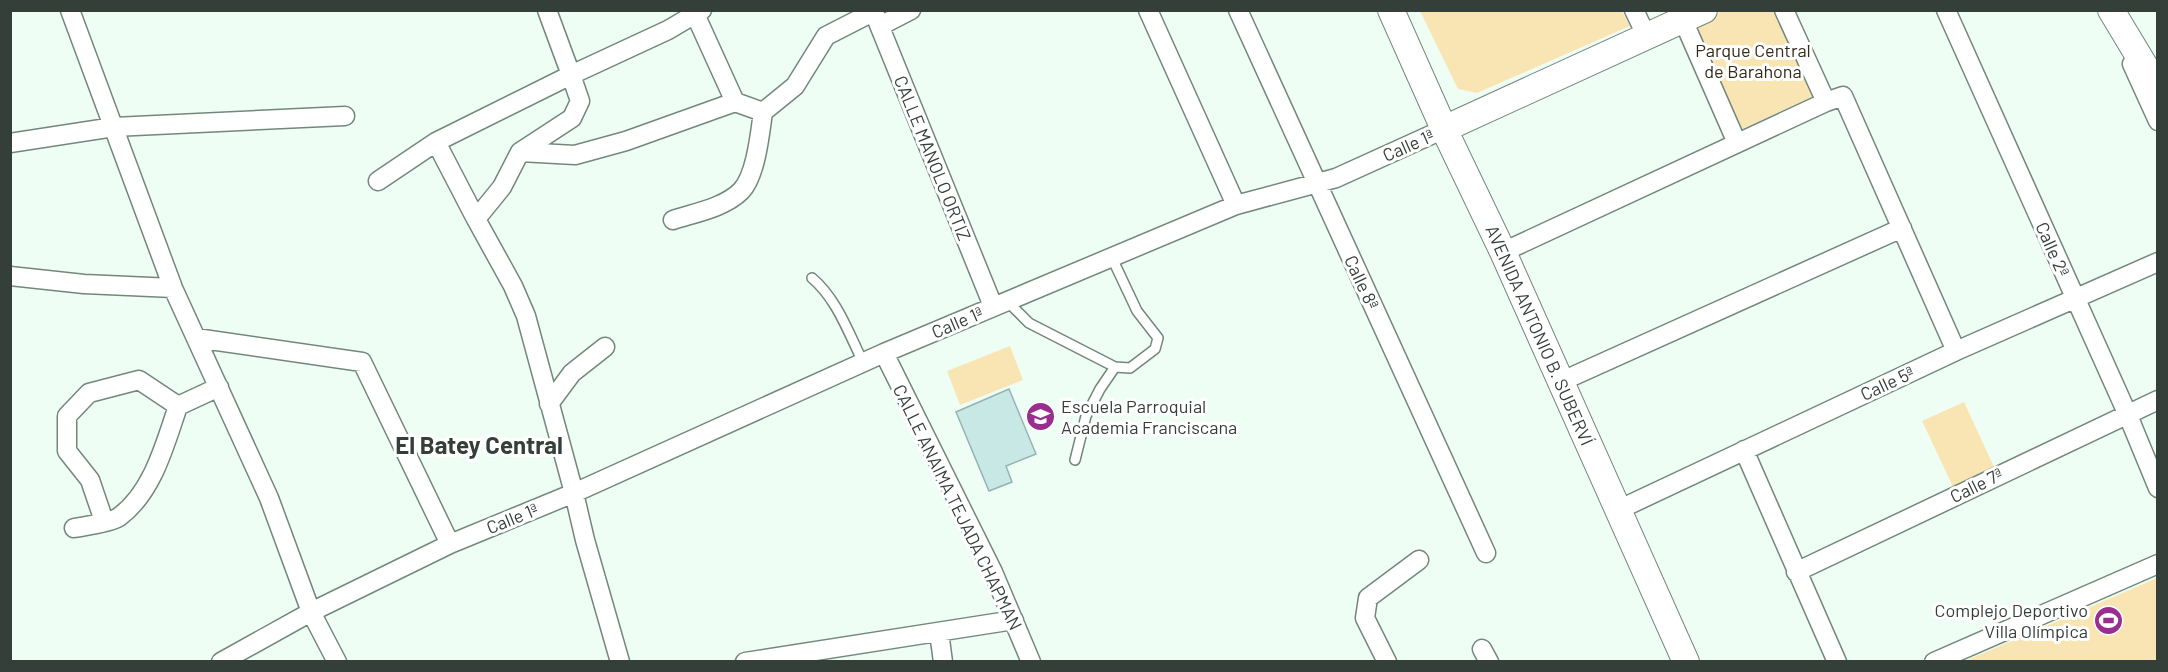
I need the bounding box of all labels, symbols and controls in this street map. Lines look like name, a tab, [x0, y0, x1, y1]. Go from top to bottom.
park label: Parque Central de Barahona	[1695, 39, 1811, 82]
street label: CALLE MANOLO ORTIZ	[890, 72, 976, 244]
street label: Calle 1ª	[1379, 124, 1437, 166]
street label: Calle 2ª	[2031, 219, 2075, 280]
street label: AVENIDA ANTONIO B. SUBERVÍ	[1481, 221, 1599, 449]
street label: Calle 8ª	[1340, 252, 1384, 312]
street label: Calle 1ª	[928, 301, 986, 343]
street label: Calle 5ª	[1857, 361, 1917, 405]
street label: CALLE ANAIMA TEJADA CHAPMAN	[889, 380, 1027, 634]
place label: Escuela Parroquial Academia Franciscana	[1061, 395, 1237, 438]
school or university icon: Escuela Parroquial Academia Franciscana	[1024, 400, 1056, 432]
district label: El Batey Central	[395, 430, 563, 459]
street label: Calle 7ª	[1946, 463, 2006, 507]
street label: Calle 1ª	[483, 498, 541, 538]
place label: Complejo Deportivo Villa Olímpica	[1935, 599, 2088, 642]
sports icon: Complejo Deportivo Villa Olímpica	[2093, 604, 2125, 636]

